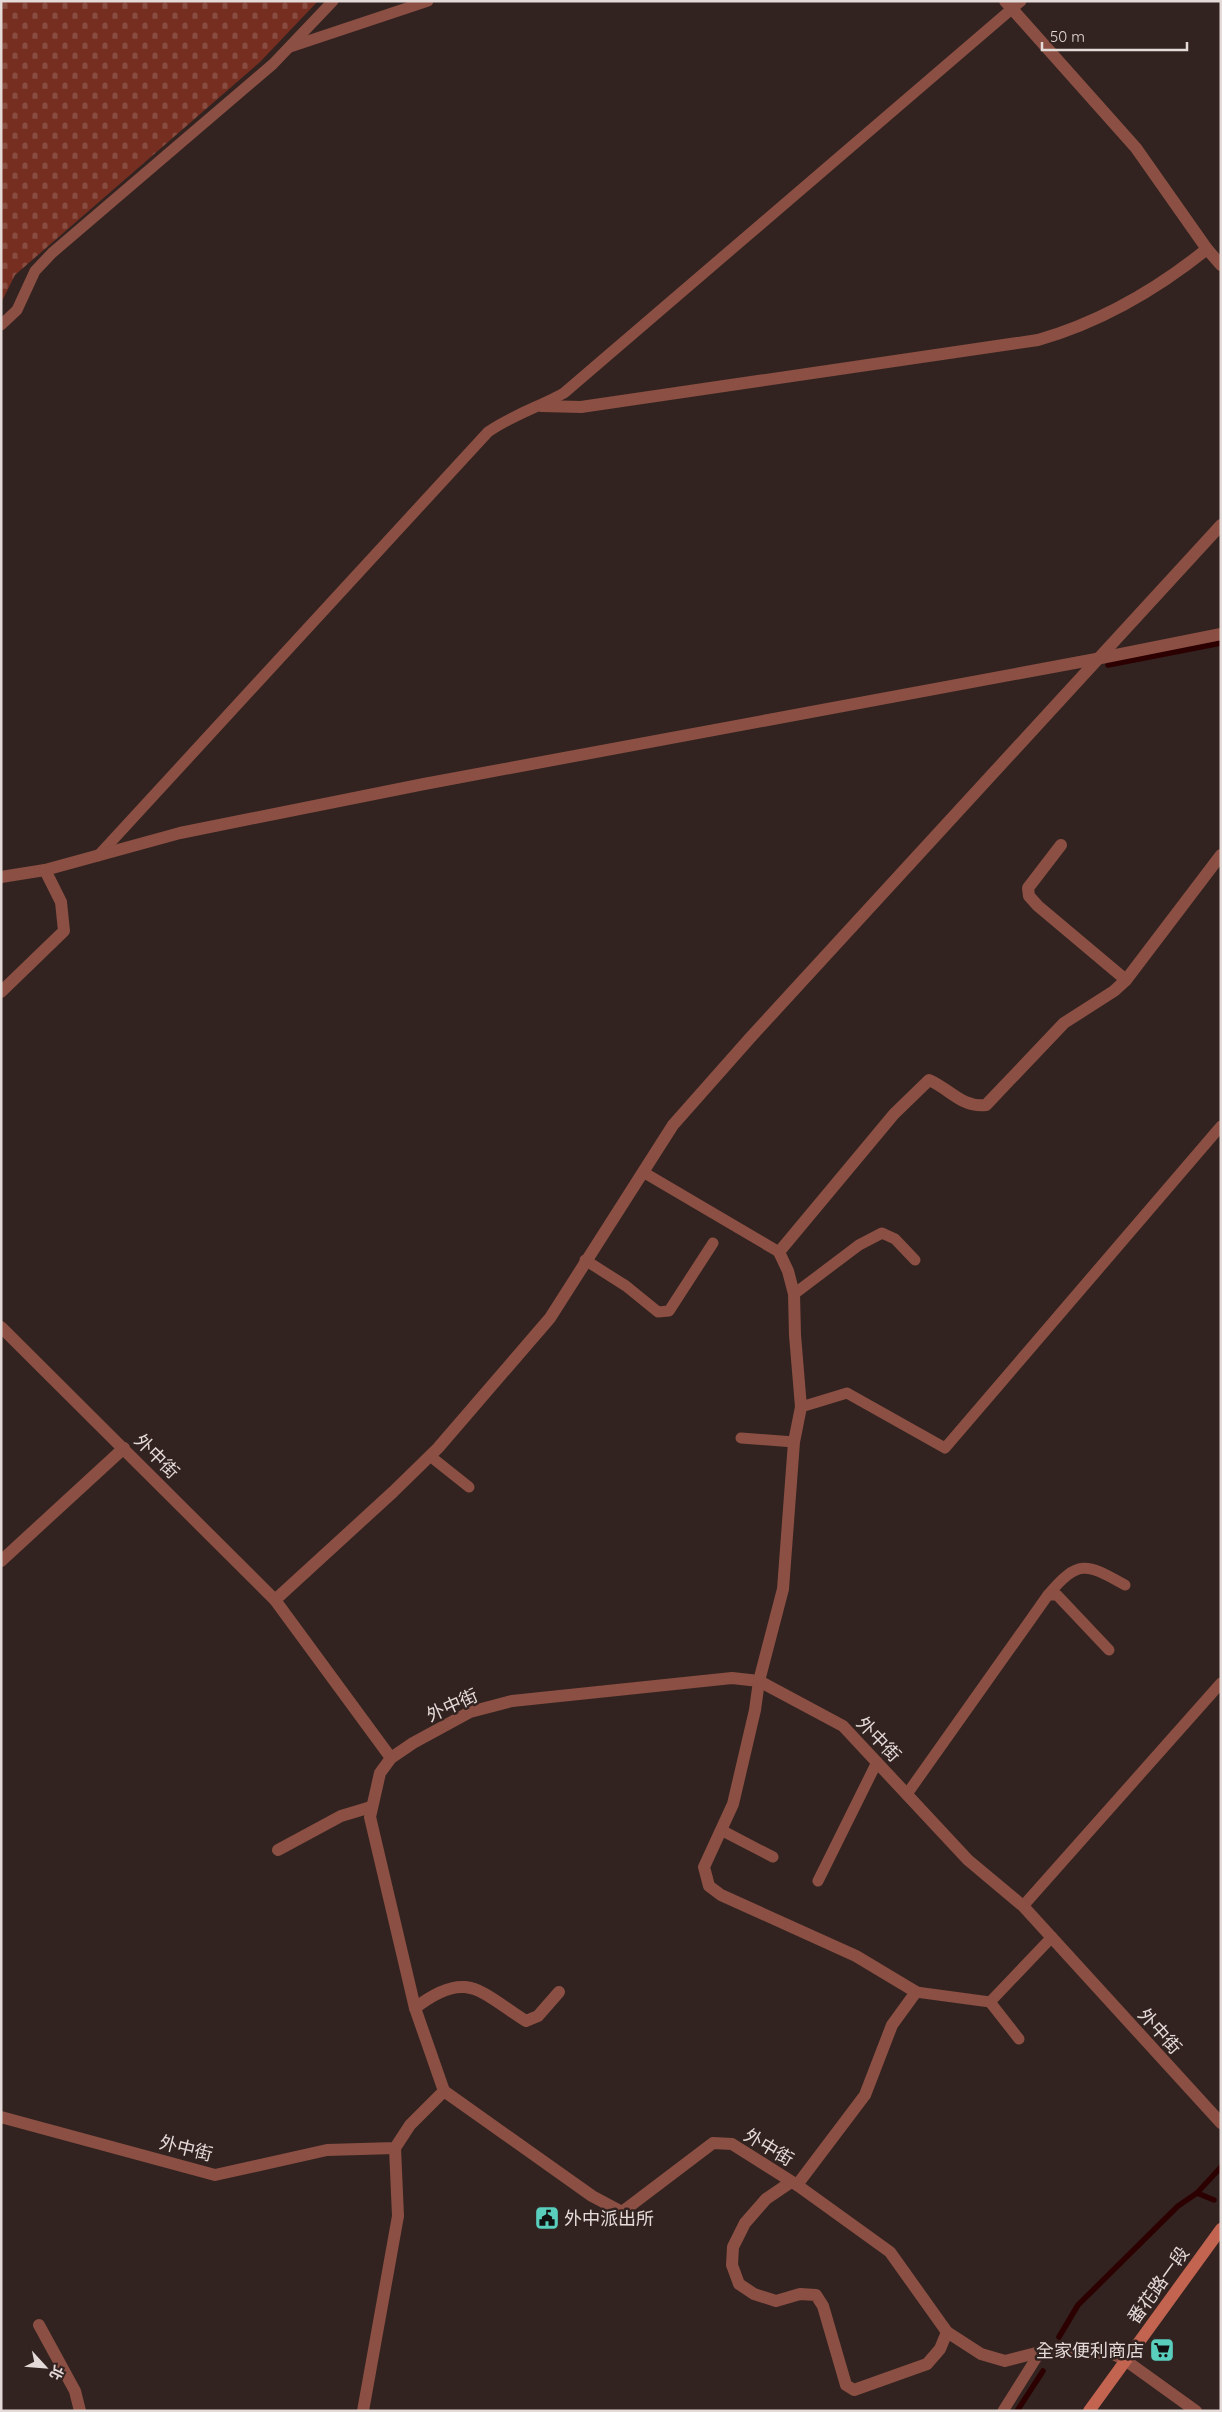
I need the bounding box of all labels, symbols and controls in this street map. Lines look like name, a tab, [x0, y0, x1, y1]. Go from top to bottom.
scale bar	[1042, 20, 1187, 52]
text: 50 m	[1050, 27, 1085, 46]
street label: 外中街	[130, 1429, 184, 1483]
street label: 外中街	[423, 1684, 481, 1726]
street label: 外中街	[852, 1712, 906, 1766]
street label: 外中街	[1133, 2003, 1187, 2059]
street label: 外中街	[740, 2123, 798, 2171]
street label: 外中街	[157, 2130, 215, 2166]
public building icon: 外中派出所	[534, 2205, 560, 2231]
place label: 外中派出所	[564, 2207, 654, 2230]
street label: 番花路一段	[1122, 2242, 1194, 2328]
supermarket icon: 全家便利商店	[1149, 2337, 1175, 2363]
place label: 全家便利商店	[1036, 2339, 1144, 2362]
north arrow	[20, 2342, 70, 2392]
text: 北	[46, 2362, 68, 2383]

